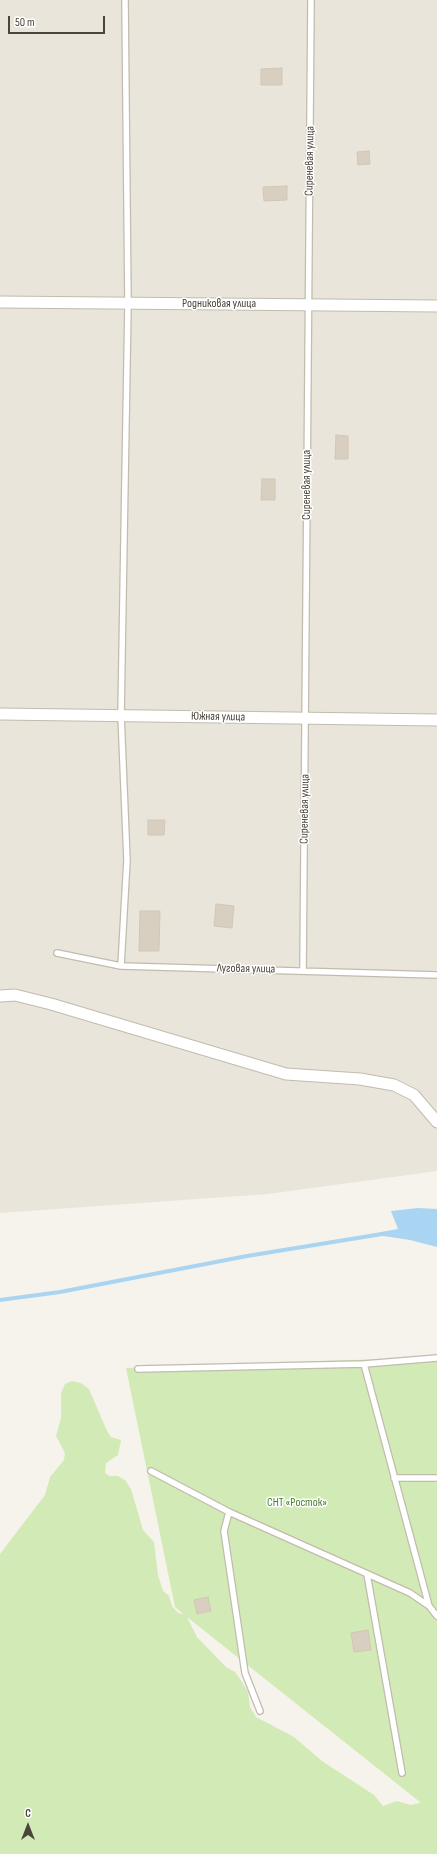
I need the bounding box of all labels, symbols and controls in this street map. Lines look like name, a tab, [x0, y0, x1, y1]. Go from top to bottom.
scale bar	[10, 8, 107, 34]
text: 50 m	[15, 15, 35, 30]
street label: Сиреневая улица	[302, 126, 318, 196]
street label: Родниковая улица	[182, 297, 256, 311]
street label: Сиреневая улица	[300, 450, 314, 520]
street label: Южная улица	[191, 709, 245, 725]
street label: Сиреневая улица	[297, 774, 313, 844]
street label: Луговая улица	[217, 961, 275, 977]
park label: СНТ «Росток»	[267, 1496, 327, 1510]
north arrow	[8, 1806, 48, 1846]
text: С	[25, 1807, 31, 1820]

